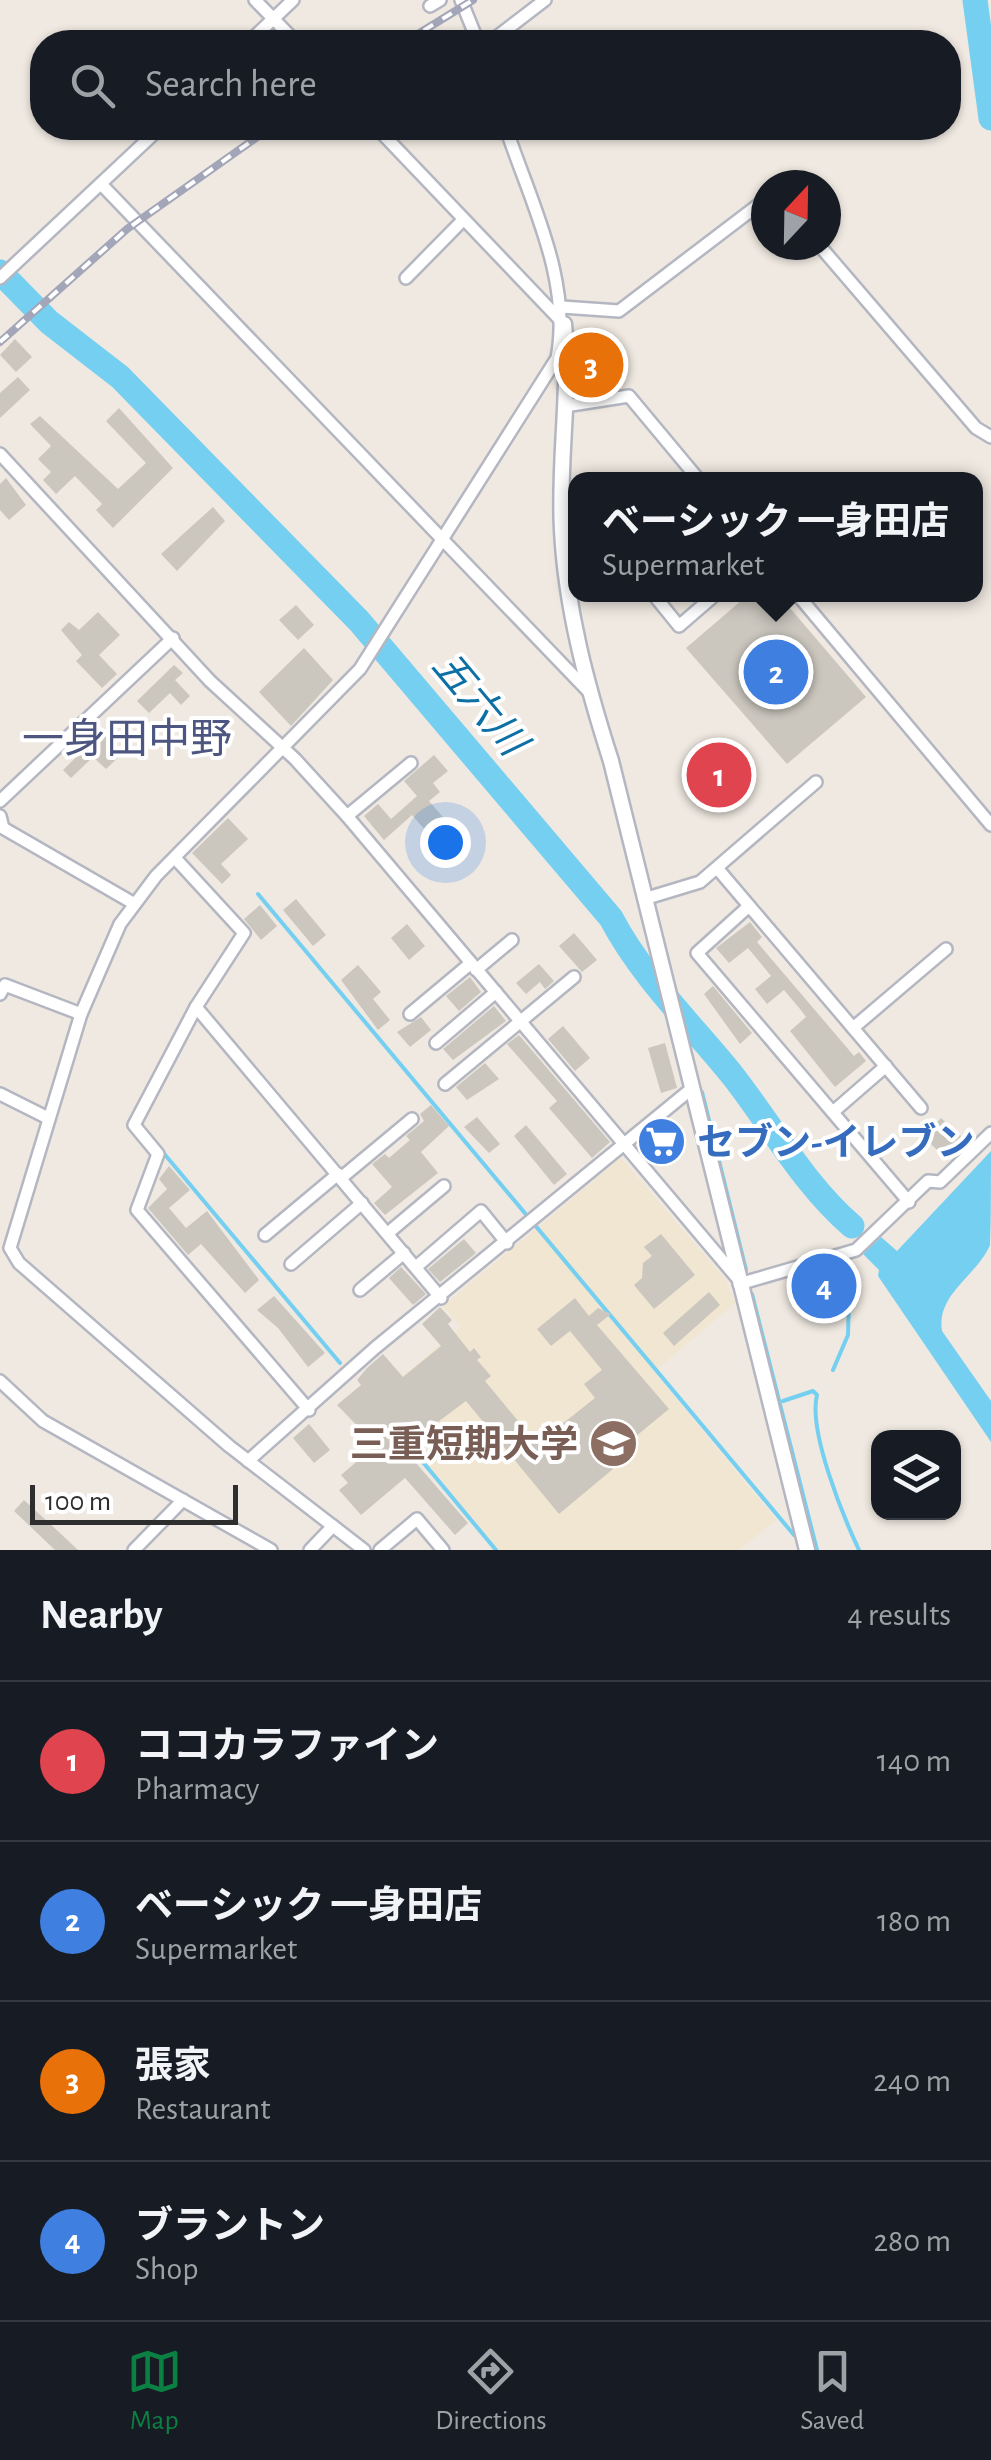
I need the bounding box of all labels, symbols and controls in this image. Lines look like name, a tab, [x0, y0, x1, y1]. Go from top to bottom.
search box	[30, 30, 961, 140]
icon: search	[65, 58, 120, 113]
text: Search here	[145, 66, 317, 104]
north arrow	[751, 170, 841, 260]
pin: 3	[558, 328, 624, 402]
popup	[568, 472, 983, 602]
text: ベーシック 一身田店	[602, 504, 949, 542]
text: Supermarket	[602, 549, 764, 581]
pin: 2	[744, 634, 808, 710]
water label: 五六川	[425, 644, 536, 766]
district label: 一身田中野	[22, 717, 232, 761]
pin: 1	[686, 738, 752, 812]
your location	[420, 817, 471, 868]
supermarket icon: セブン-イレブン	[636, 1116, 688, 1168]
place label: セブン-イレブン	[697, 1122, 975, 1163]
pin: 4	[792, 1248, 856, 1324]
school or university icon: 三重短期大学	[587, 1418, 639, 1470]
place label: 三重短期大学	[350, 1424, 578, 1465]
map controls	[871, 1430, 961, 1520]
button: layers	[871, 1430, 961, 1520]
scale bar	[30, 1480, 238, 1524]
text: 100 m	[45, 1488, 111, 1516]
text: Nearby	[40, 1594, 163, 1636]
text: 4 results	[847, 1599, 951, 1631]
text: ココカラファイン	[135, 1728, 439, 1766]
text: 1	[67, 1745, 78, 1777]
text: 140 m	[877, 1745, 951, 1777]
text: Pharmacy	[135, 1773, 259, 1805]
text: ベーシック 一身田店	[135, 1888, 482, 1926]
text: 2	[65, 1905, 80, 1937]
text: 180 m	[877, 1905, 951, 1937]
text: Supermarket	[135, 1933, 297, 1965]
text: 張家	[135, 2048, 211, 2086]
text: 3	[66, 2065, 79, 2097]
text: 240 m	[873, 2065, 951, 2097]
text: Restaurant	[135, 2093, 270, 2125]
text: ブラントン	[135, 2208, 325, 2246]
text: 4	[64, 2225, 81, 2257]
text: 280 m	[873, 2225, 951, 2257]
text: Shop	[135, 2253, 198, 2285]
tab: Map	[127, 2344, 182, 2438]
tab: Directions	[435, 2344, 547, 2438]
tab: Saved	[800, 2344, 864, 2438]

